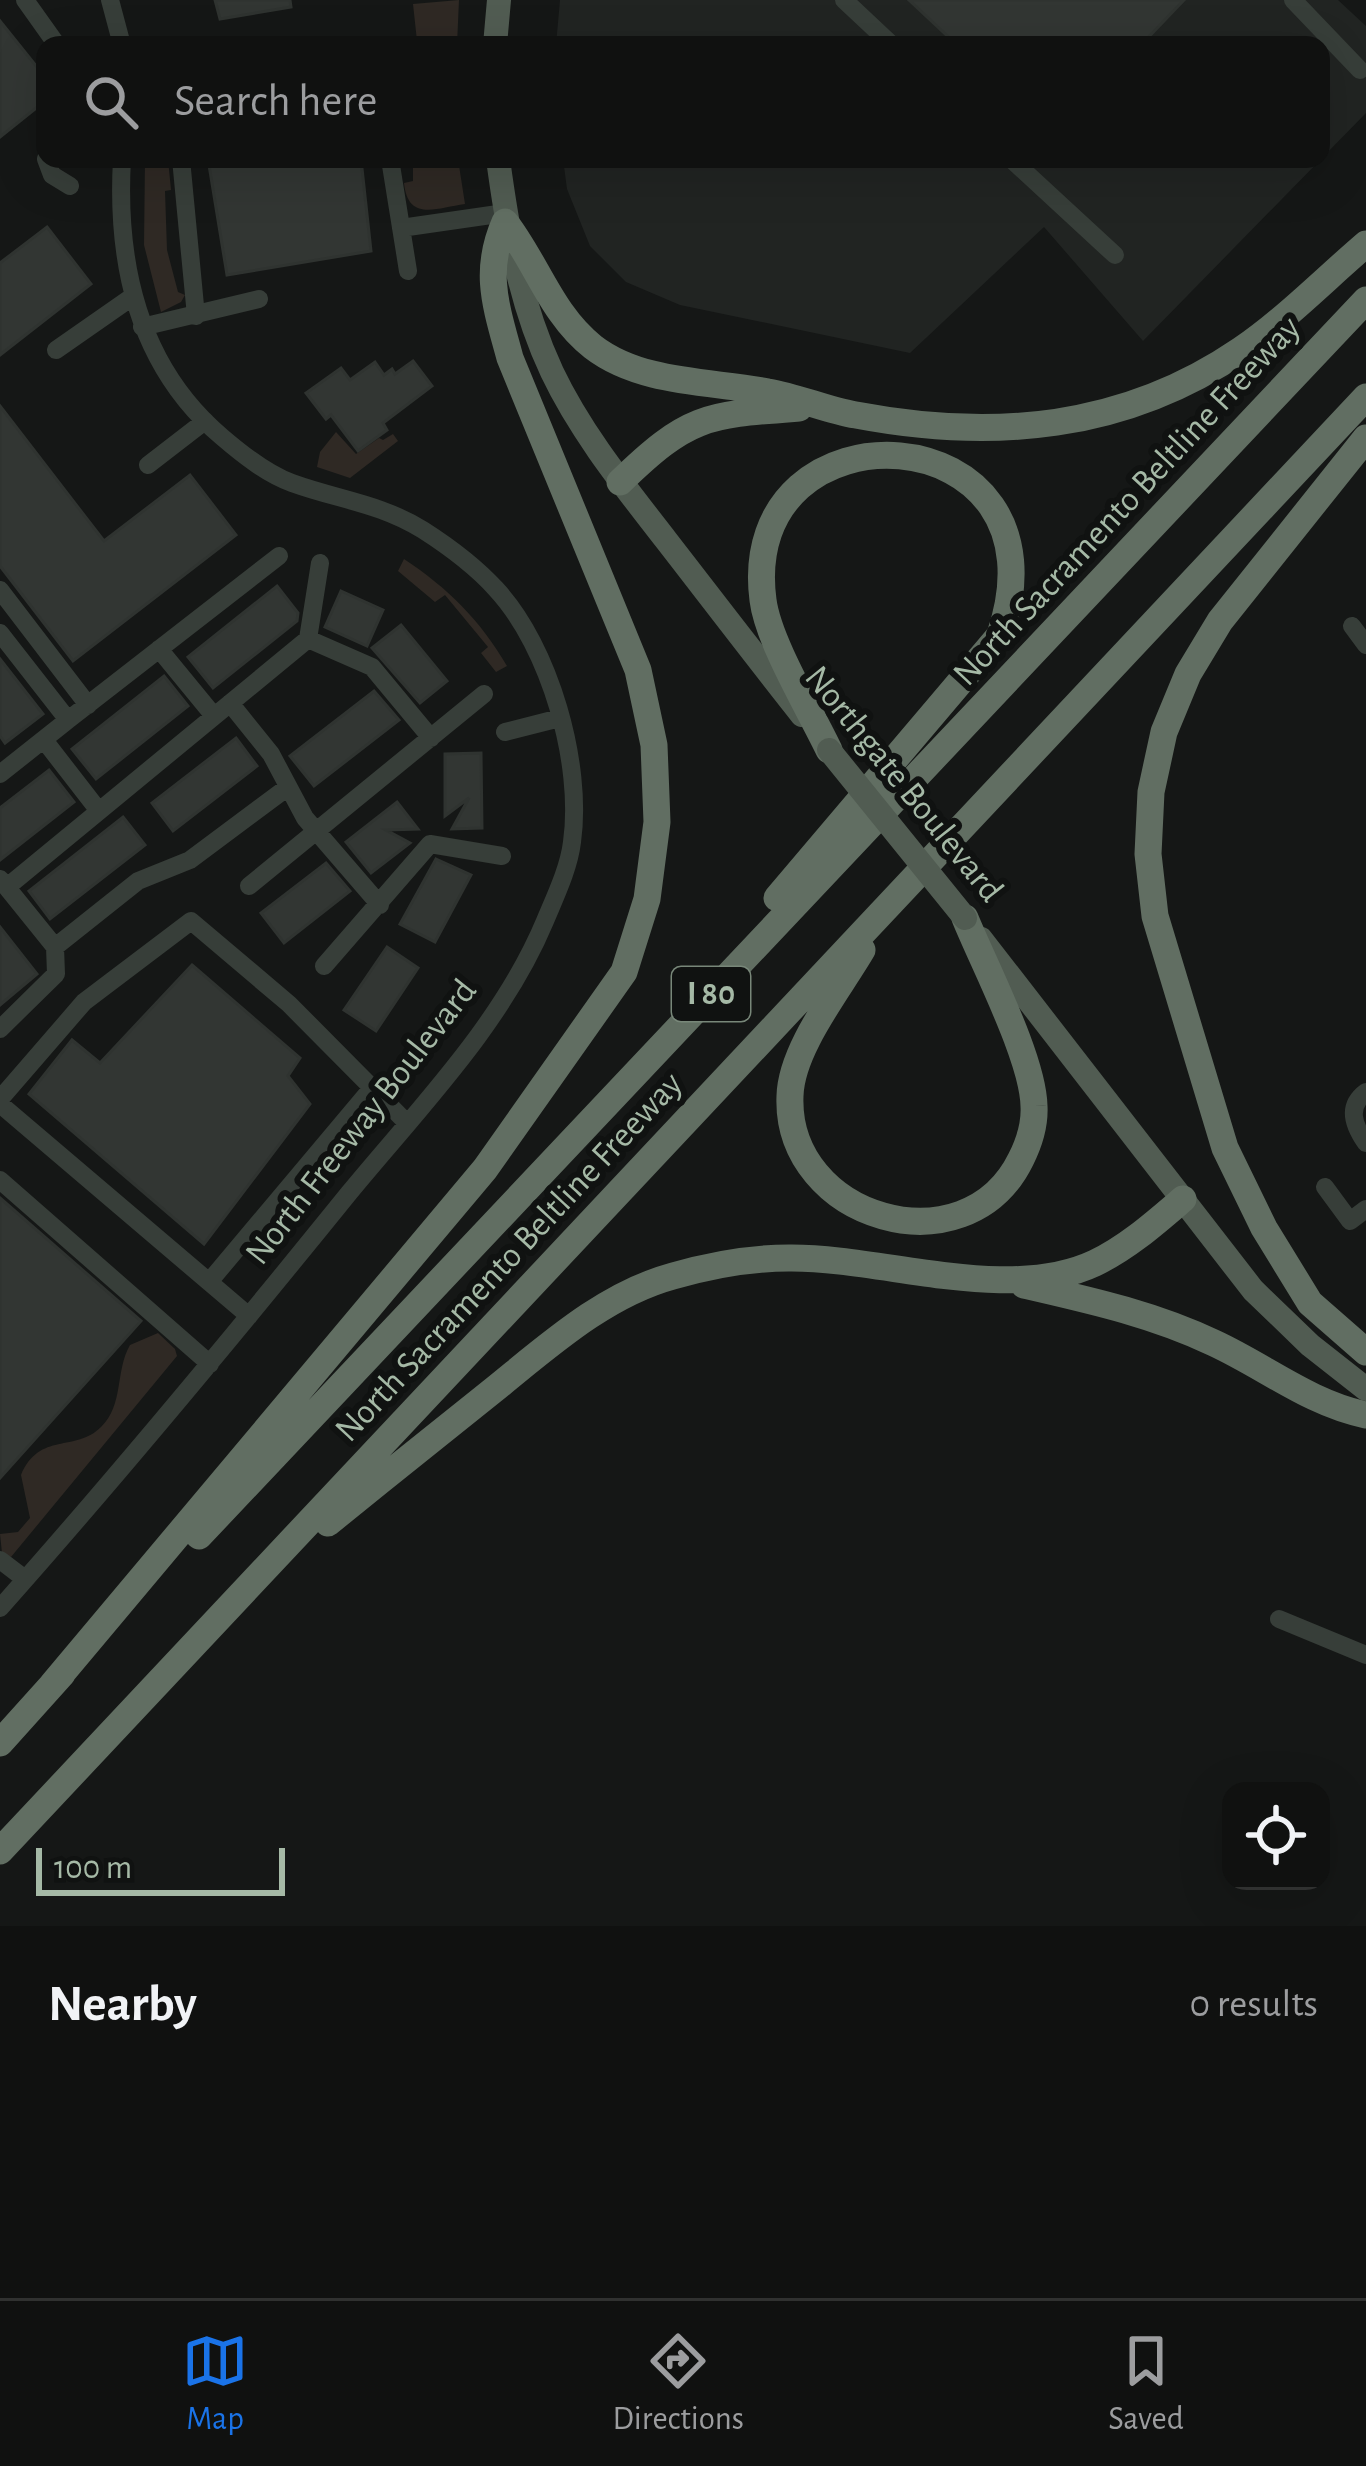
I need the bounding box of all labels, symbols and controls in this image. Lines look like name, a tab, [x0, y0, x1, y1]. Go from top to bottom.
search box	[36, 36, 1330, 168]
icon: search	[78, 69, 144, 135]
text: Search here	[174, 79, 377, 124]
street label: North Sacramento Beltline Freeway	[947, 309, 1307, 693]
street label: Northgate Boulevard	[798, 659, 1010, 909]
road number: I 80	[672, 967, 750, 1021]
street label: North Freeway Boulevard	[239, 973, 483, 1271]
street label: North Sacramento Beltline Freeway	[329, 1065, 689, 1449]
map controls	[1222, 1782, 1330, 1890]
button: locate	[1222, 1782, 1330, 1890]
scale bar	[36, 1842, 285, 1895]
text: 100 m	[54, 1852, 132, 1885]
text: Nearby	[48, 1979, 197, 2030]
text: 0 results	[1190, 1985, 1318, 2024]
tab: Map	[182, 2328, 248, 2440]
tab: Directions	[612, 2328, 744, 2440]
tab: Saved	[1108, 2328, 1184, 2440]

